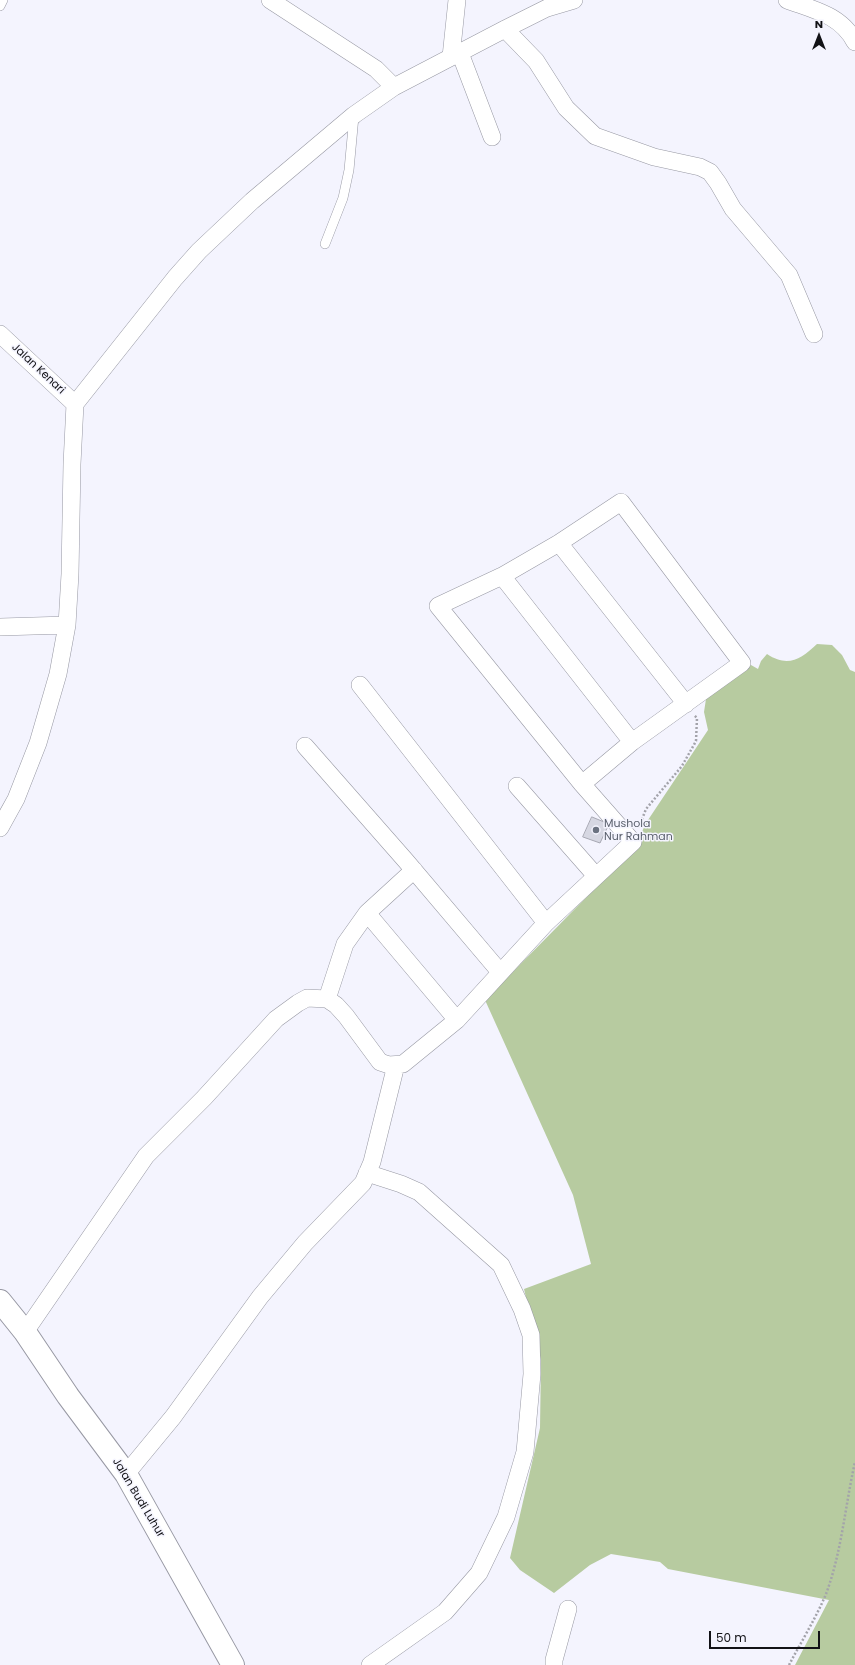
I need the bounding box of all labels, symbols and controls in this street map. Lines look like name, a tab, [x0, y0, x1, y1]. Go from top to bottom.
north arrow	[799, 16, 839, 56]
text: N	[815, 16, 823, 32]
street label: Jalan Kenari	[9, 341, 67, 397]
place label: Mushola Nur Rahman	[604, 817, 673, 843]
marker: Mushola Nur Rahman	[591, 825, 601, 835]
street label: Jalan Budi Luhur	[109, 1456, 167, 1540]
scale bar	[711, 1623, 822, 1649]
text: 50 m	[716, 1629, 747, 1646]

